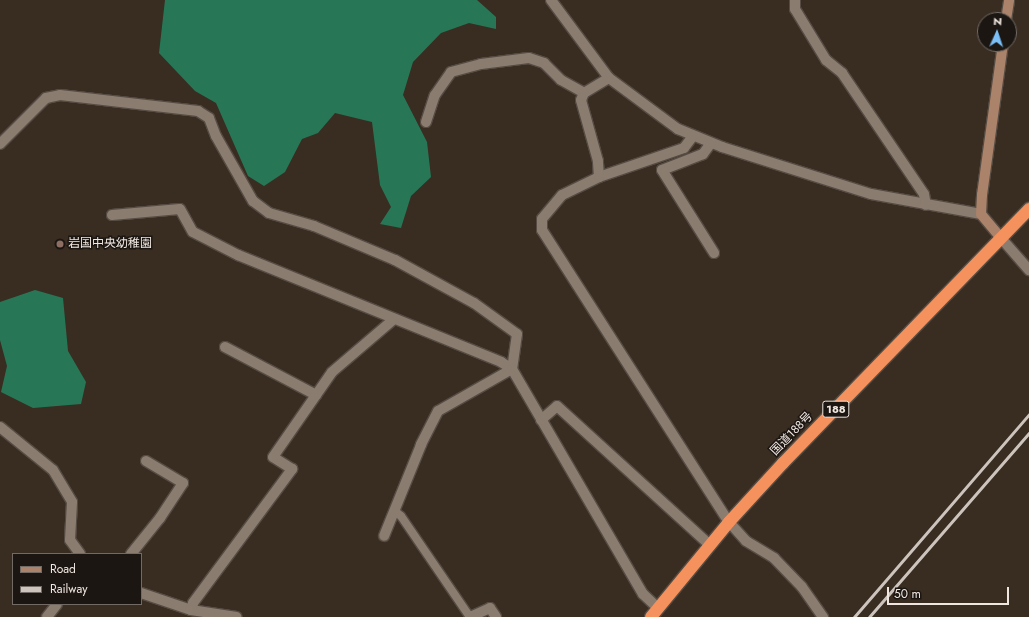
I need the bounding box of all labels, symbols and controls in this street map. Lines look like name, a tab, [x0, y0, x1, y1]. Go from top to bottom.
north arrow	[977, 12, 1017, 52]
text: N	[993, 13, 1002, 29]
place label: 岩国中央幼稚園	[68, 237, 152, 251]
marker: 岩国中央幼稚園	[55, 239, 65, 249]
road number: 188	[822, 400, 850, 418]
street label: 国道188号	[768, 409, 816, 459]
legend	[12, 553, 142, 605]
text: Road	[50, 560, 76, 578]
scale bar	[889, 579, 1011, 605]
text: Railway	[50, 580, 88, 598]
text: 50 m	[894, 585, 921, 603]

